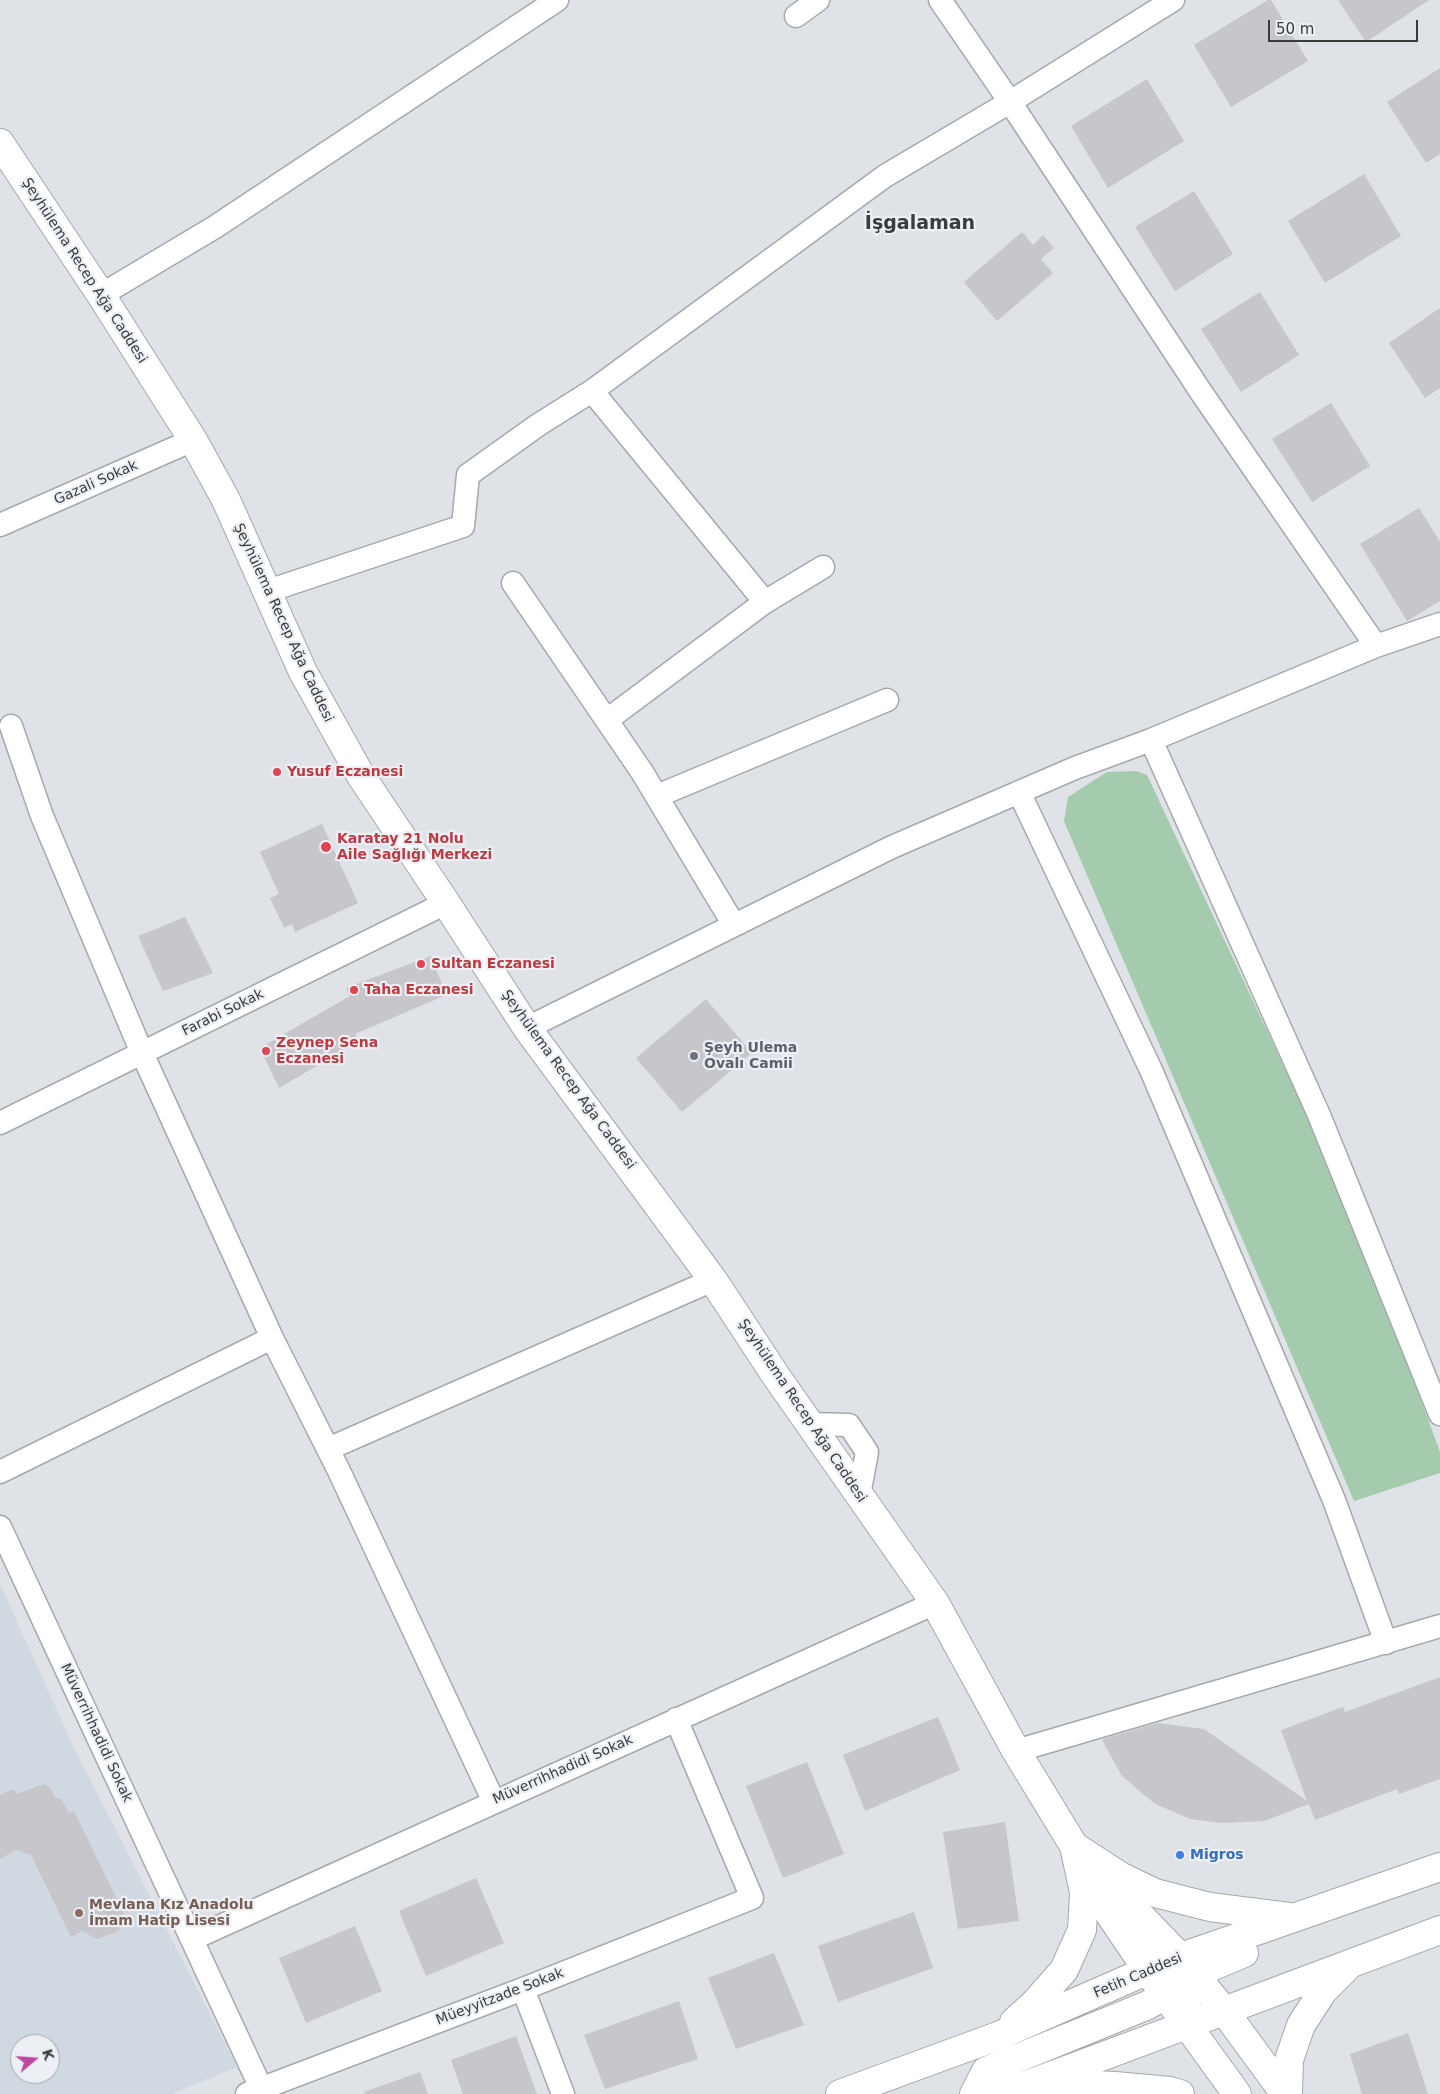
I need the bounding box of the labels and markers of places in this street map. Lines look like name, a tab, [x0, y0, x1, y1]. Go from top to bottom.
place label: Yusuf Eczanesi	[287, 764, 403, 780]
marker: Yusuf Eczanesi	[271, 766, 283, 778]
place label: Karatay 21 Nolu Aile Sağlığı Merkezi	[337, 831, 492, 864]
marker: Karatay 21 Nolu Aile Sağlığı Merkezi	[319, 840, 333, 854]
place label: Sultan Eczanesi	[431, 956, 555, 972]
marker: Sultan Eczanesi	[415, 958, 427, 970]
place label: Taha Eczanesi	[364, 982, 474, 998]
marker: Taha Eczanesi	[348, 984, 360, 996]
place label: Zeynep Sena Eczanesi	[276, 1035, 378, 1068]
place label: Şeyh Ulema Ovalı Camii	[704, 1040, 797, 1072]
marker: Zeynep Sena Eczanesi	[260, 1045, 272, 1057]
marker: Şeyh Ulema Ovalı Camii	[688, 1050, 700, 1062]
place label: Migros	[1190, 1847, 1244, 1863]
marker: Migros	[1174, 1849, 1186, 1861]
place label: Mevlana Kız Anadolu İmam Hatip Lisesi	[89, 1897, 253, 1930]
marker: Mevlana Kız Anadolu İmam Hatip Lisesi	[73, 1907, 85, 1919]

